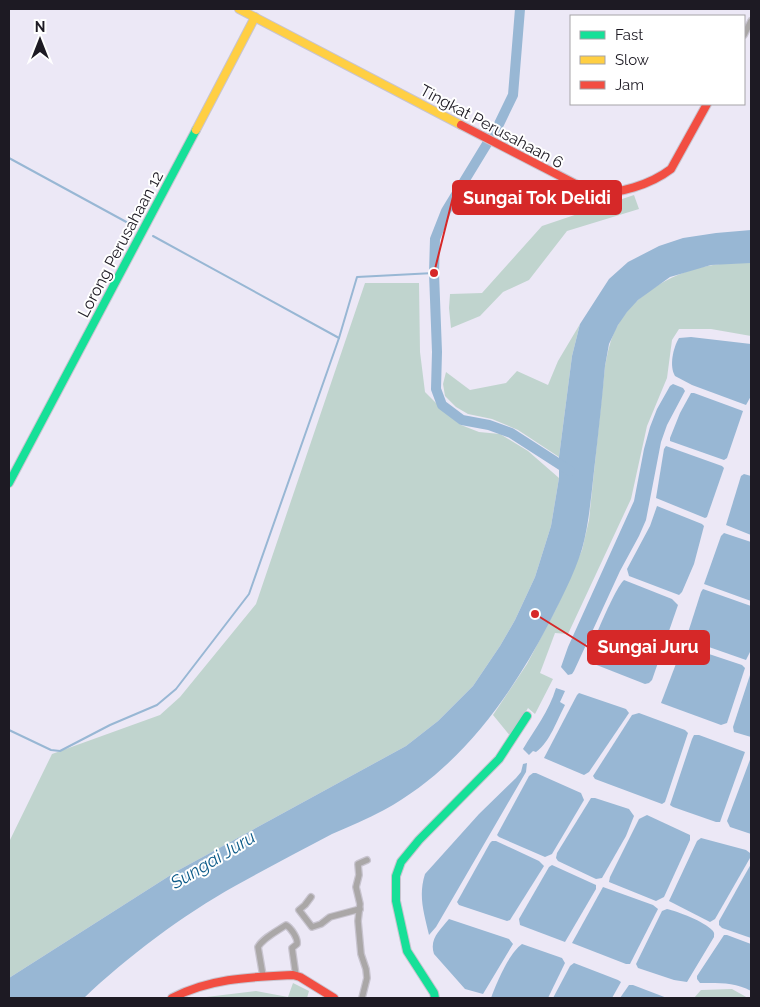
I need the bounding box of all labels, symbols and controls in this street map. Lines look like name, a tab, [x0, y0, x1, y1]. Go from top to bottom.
north arrow	[15, 15, 65, 65]
legend	[570, 15, 745, 105]
text: N	[35, 19, 45, 35]
text: Fast	[615, 26, 643, 44]
text: Slow	[615, 51, 649, 69]
text: Jam	[615, 76, 644, 94]
street label: Tingkat Perusahaan 6	[417, 81, 567, 172]
street label: Lorong Perusahaan 12	[74, 168, 167, 321]
callout: Sungai Tok Delidi	[453, 181, 621, 214]
text: Sungai Tok Delidi	[463, 187, 611, 208]
callout: Sungai Juru	[588, 631, 709, 664]
text: Sungai Juru	[597, 636, 699, 657]
water label: Sungai Juru	[166, 826, 259, 894]

